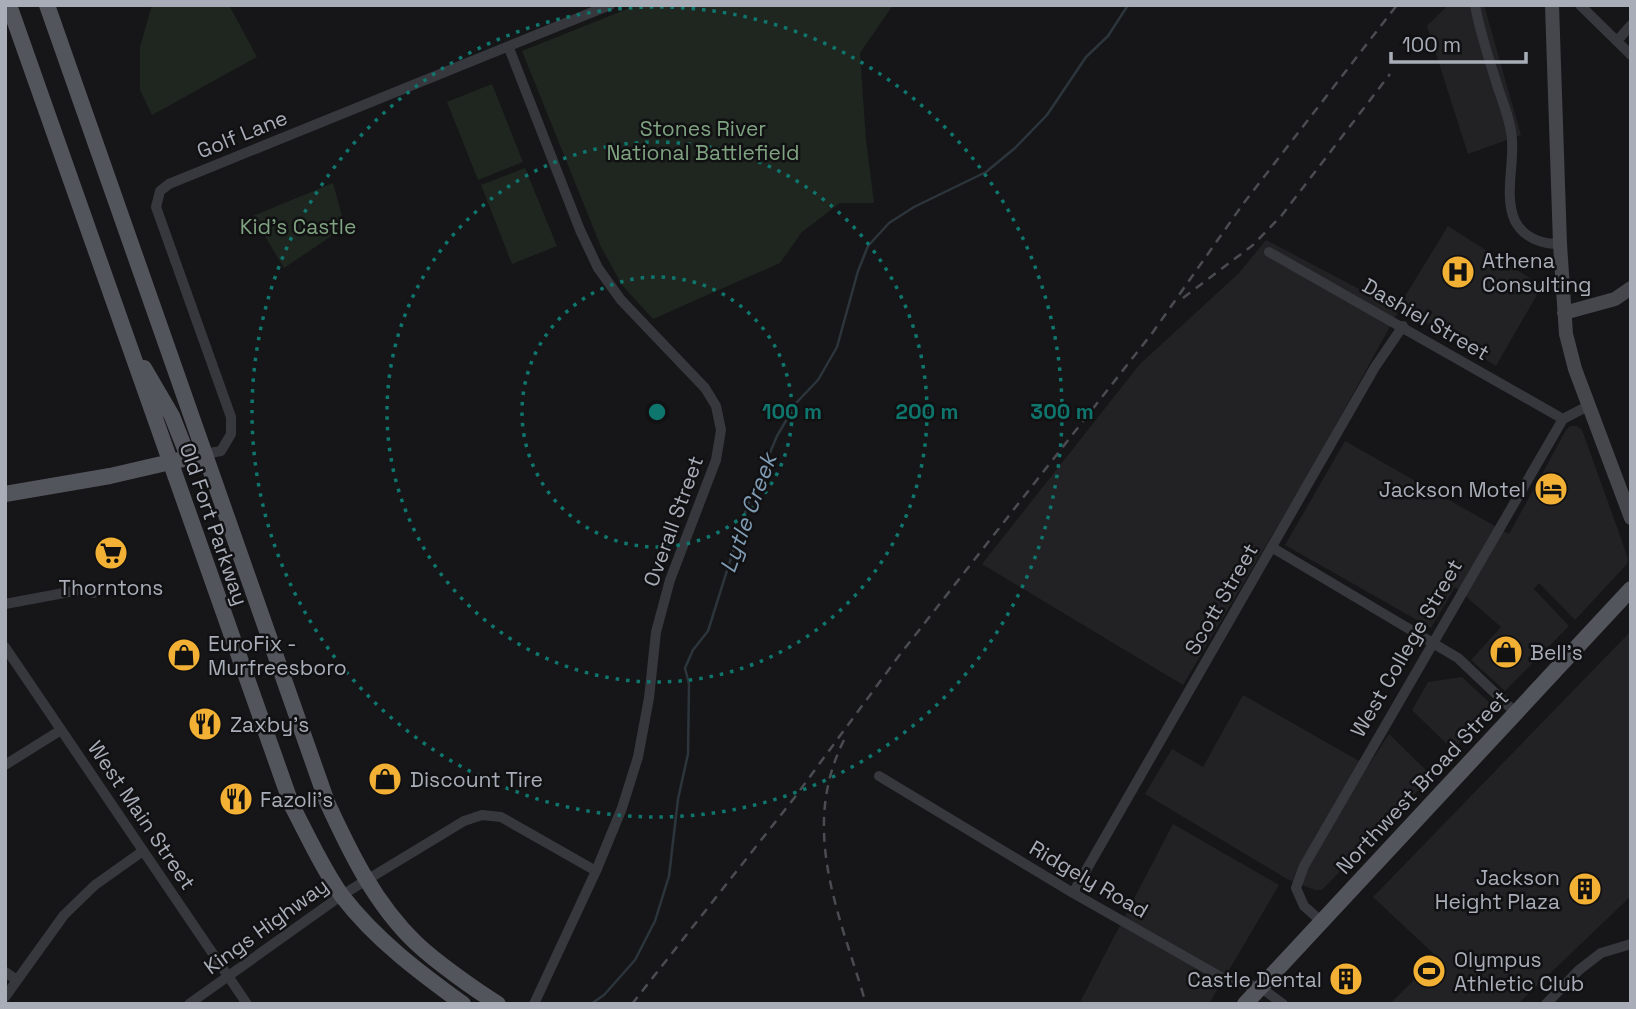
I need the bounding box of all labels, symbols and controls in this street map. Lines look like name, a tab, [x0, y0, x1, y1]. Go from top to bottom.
scale bar	[1391, 21, 1526, 65]
text: 100 m	[1402, 31, 1461, 58]
street label: Golf Lane	[193, 104, 291, 164]
park label: Stones River National Battlefield	[606, 115, 800, 166]
park label: Kid's Castle	[240, 213, 356, 240]
place label: Athena Consulting	[1482, 247, 1592, 298]
hospital icon: Athena Consulting	[1439, 253, 1477, 291]
street label: Dashiel Street	[1358, 272, 1494, 366]
text: 100 m	[762, 398, 822, 425]
text: 200 m	[896, 398, 958, 425]
text: 300 m	[1030, 398, 1094, 425]
centre of rings	[645, 400, 669, 424]
street label: Old Fort Parkway	[174, 439, 254, 609]
water label: Lytle Creek	[713, 447, 784, 577]
street label: Overall Street	[637, 452, 709, 590]
hotel icon: Jackson Motel	[1532, 470, 1570, 508]
place label: Jackson Motel	[1379, 476, 1526, 503]
supermarket icon: Thorntons	[92, 534, 130, 572]
street label: Scott Street	[1178, 538, 1264, 660]
street label: West College Street	[1344, 554, 1468, 742]
place label: Thorntons	[59, 574, 163, 601]
place label: EuroFix - Murfreesboro	[208, 630, 347, 681]
shop icon: Bell's	[1487, 633, 1525, 671]
shop icon: EuroFix - Murfreesboro	[165, 636, 203, 674]
place label: Bell's	[1530, 639, 1583, 666]
street label: Northwest Broad Street	[1330, 684, 1514, 880]
restaurant icon: Zaxby's	[186, 705, 224, 743]
place label: Zaxby's	[230, 711, 309, 738]
street label: West Main Street	[82, 735, 202, 895]
shop icon: Discount Tire	[366, 760, 404, 798]
place label: Discount Tire	[410, 766, 543, 793]
restaurant icon: Fazoli's	[217, 780, 255, 818]
place label: Fazoli's	[260, 786, 333, 813]
street label: Ridgely Road	[1025, 834, 1153, 924]
place label: Jackson Height Plaza	[1435, 864, 1560, 915]
building icon: Jackson Height Plaza	[1566, 870, 1604, 908]
street label: Kings Highway	[199, 872, 333, 980]
place label: Olympus Athletic Club	[1454, 946, 1584, 997]
sports icon: Olympus Athletic Club	[1410, 952, 1448, 990]
building icon: Castle Dental	[1327, 960, 1365, 998]
place label: Castle Dental	[1187, 966, 1322, 993]

